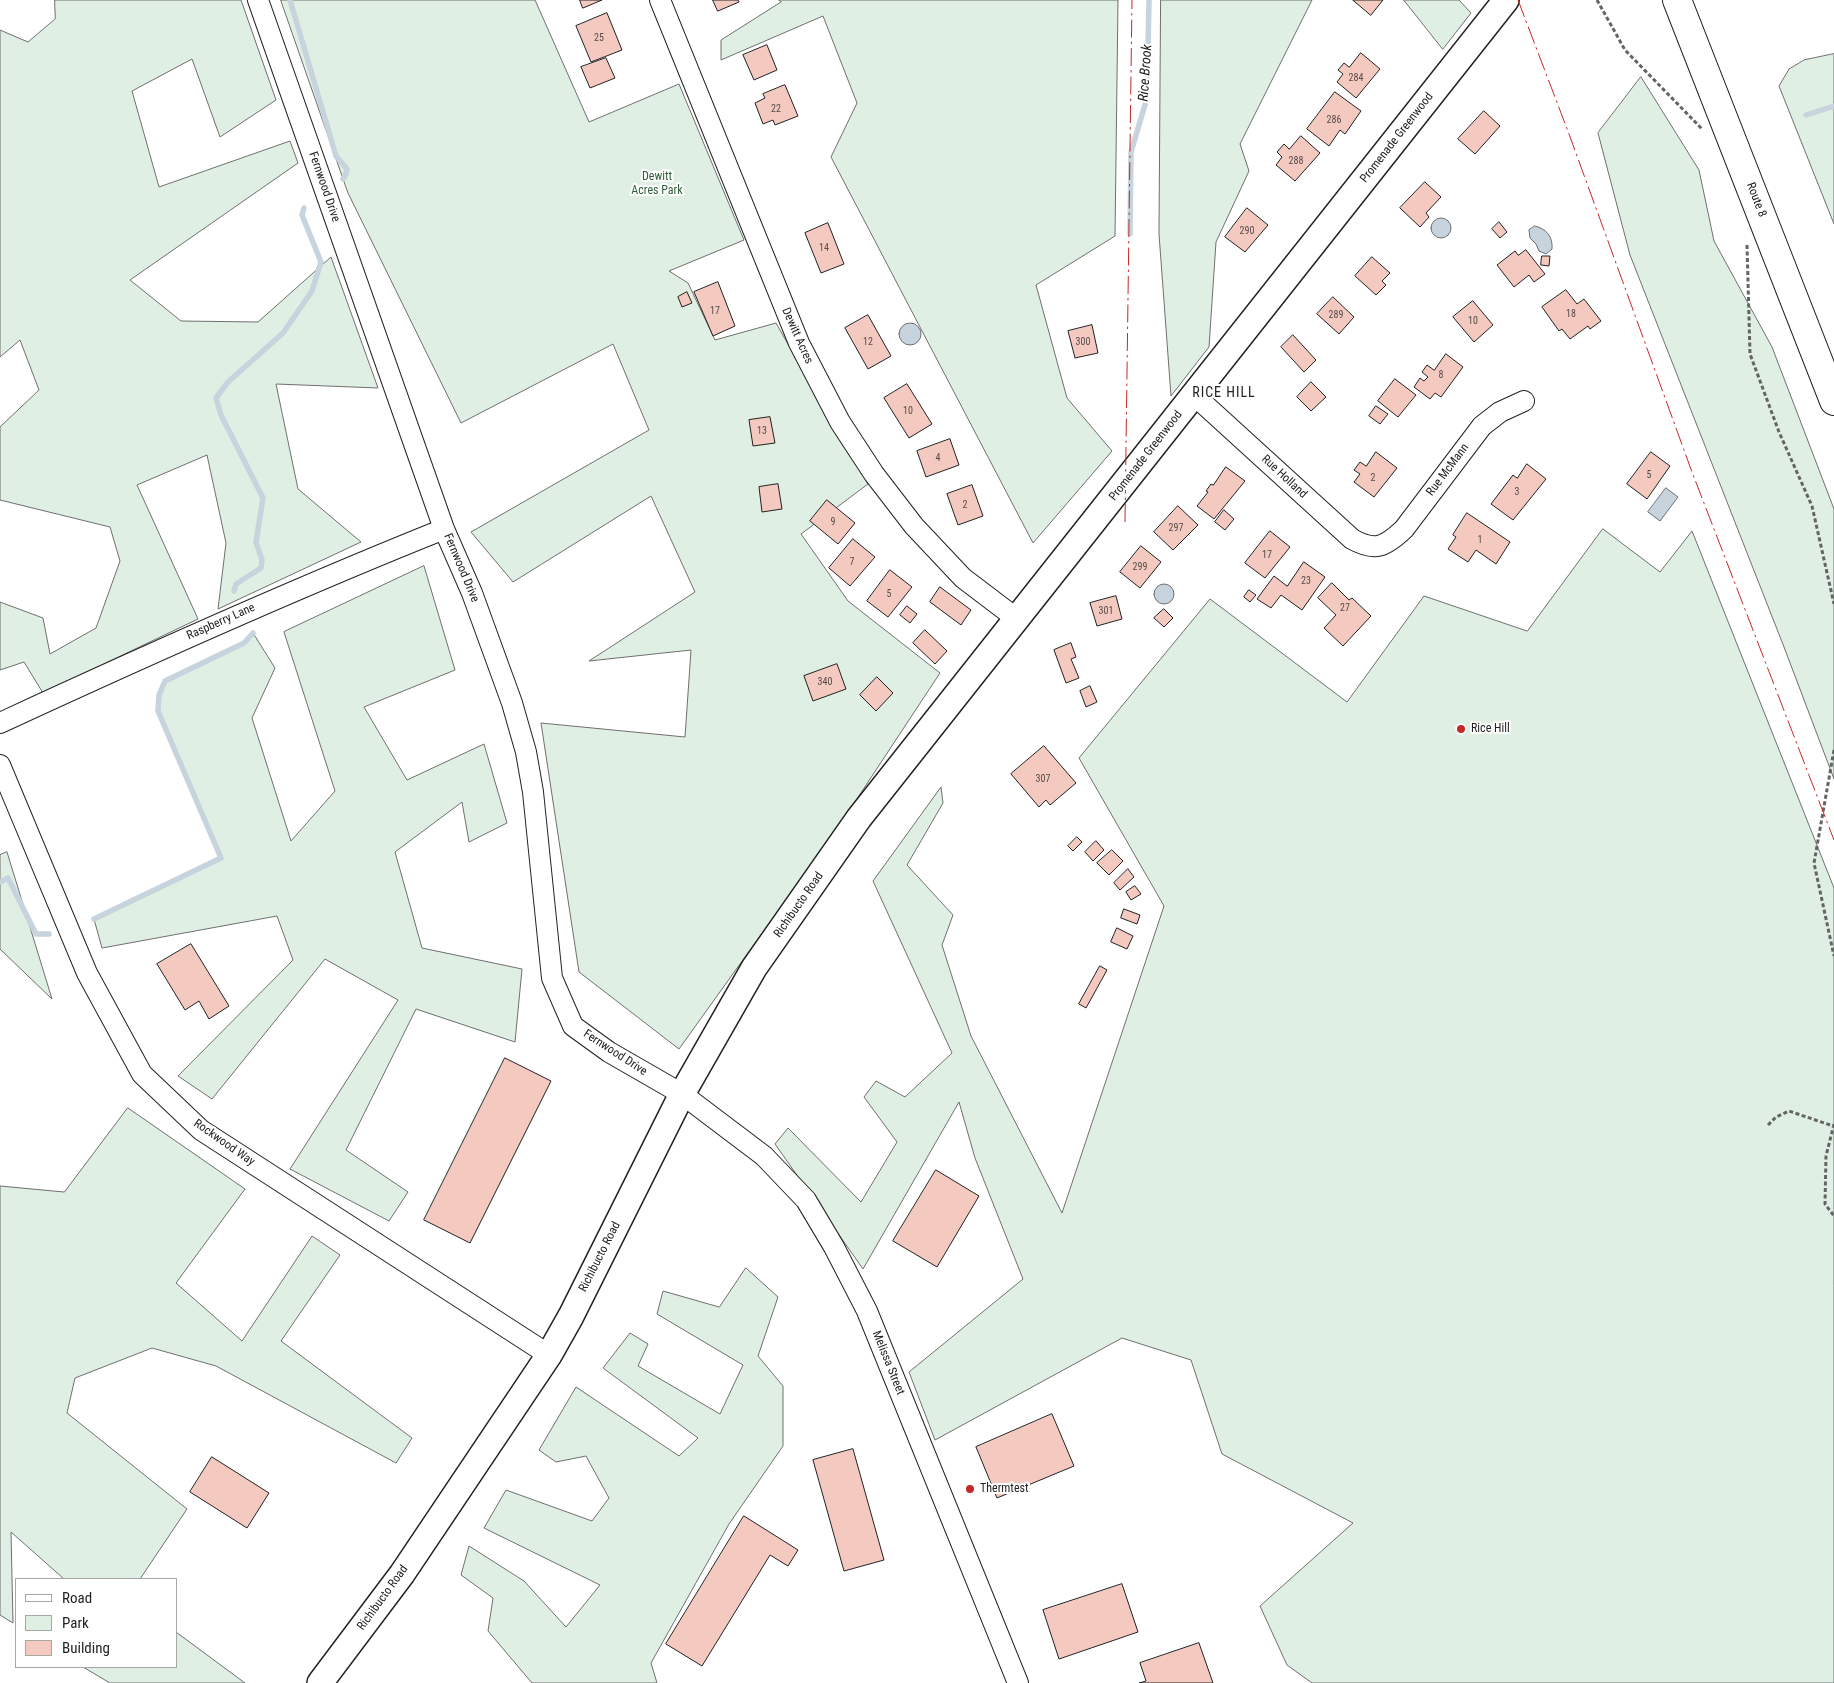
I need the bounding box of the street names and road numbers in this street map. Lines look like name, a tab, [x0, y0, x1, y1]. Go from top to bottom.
street label: Promenade Greenwood	[1357, 90, 1437, 186]
street label: Fernwood Drive	[305, 150, 343, 224]
street label: Route 8	[1743, 181, 1769, 219]
street label: Dewitt Acres	[778, 306, 816, 366]
street label: Promenade Greenwood	[1106, 408, 1186, 504]
street label: Rue McMann	[1424, 441, 1472, 499]
street label: Rue Holland	[1258, 452, 1310, 502]
street label: Fernwood Drive	[440, 531, 482, 605]
street label: Raspberry Lane	[185, 601, 257, 643]
street label: Richibucto Road	[771, 869, 827, 941]
street label: Fernwood Drive	[580, 1027, 650, 1079]
street label: Rockwood Way	[191, 1117, 257, 1169]
street label: Richibucto Road	[576, 1220, 624, 1294]
street label: Melissa Street	[869, 1329, 907, 1397]
street label: Richibucto Road	[355, 1563, 411, 1633]

